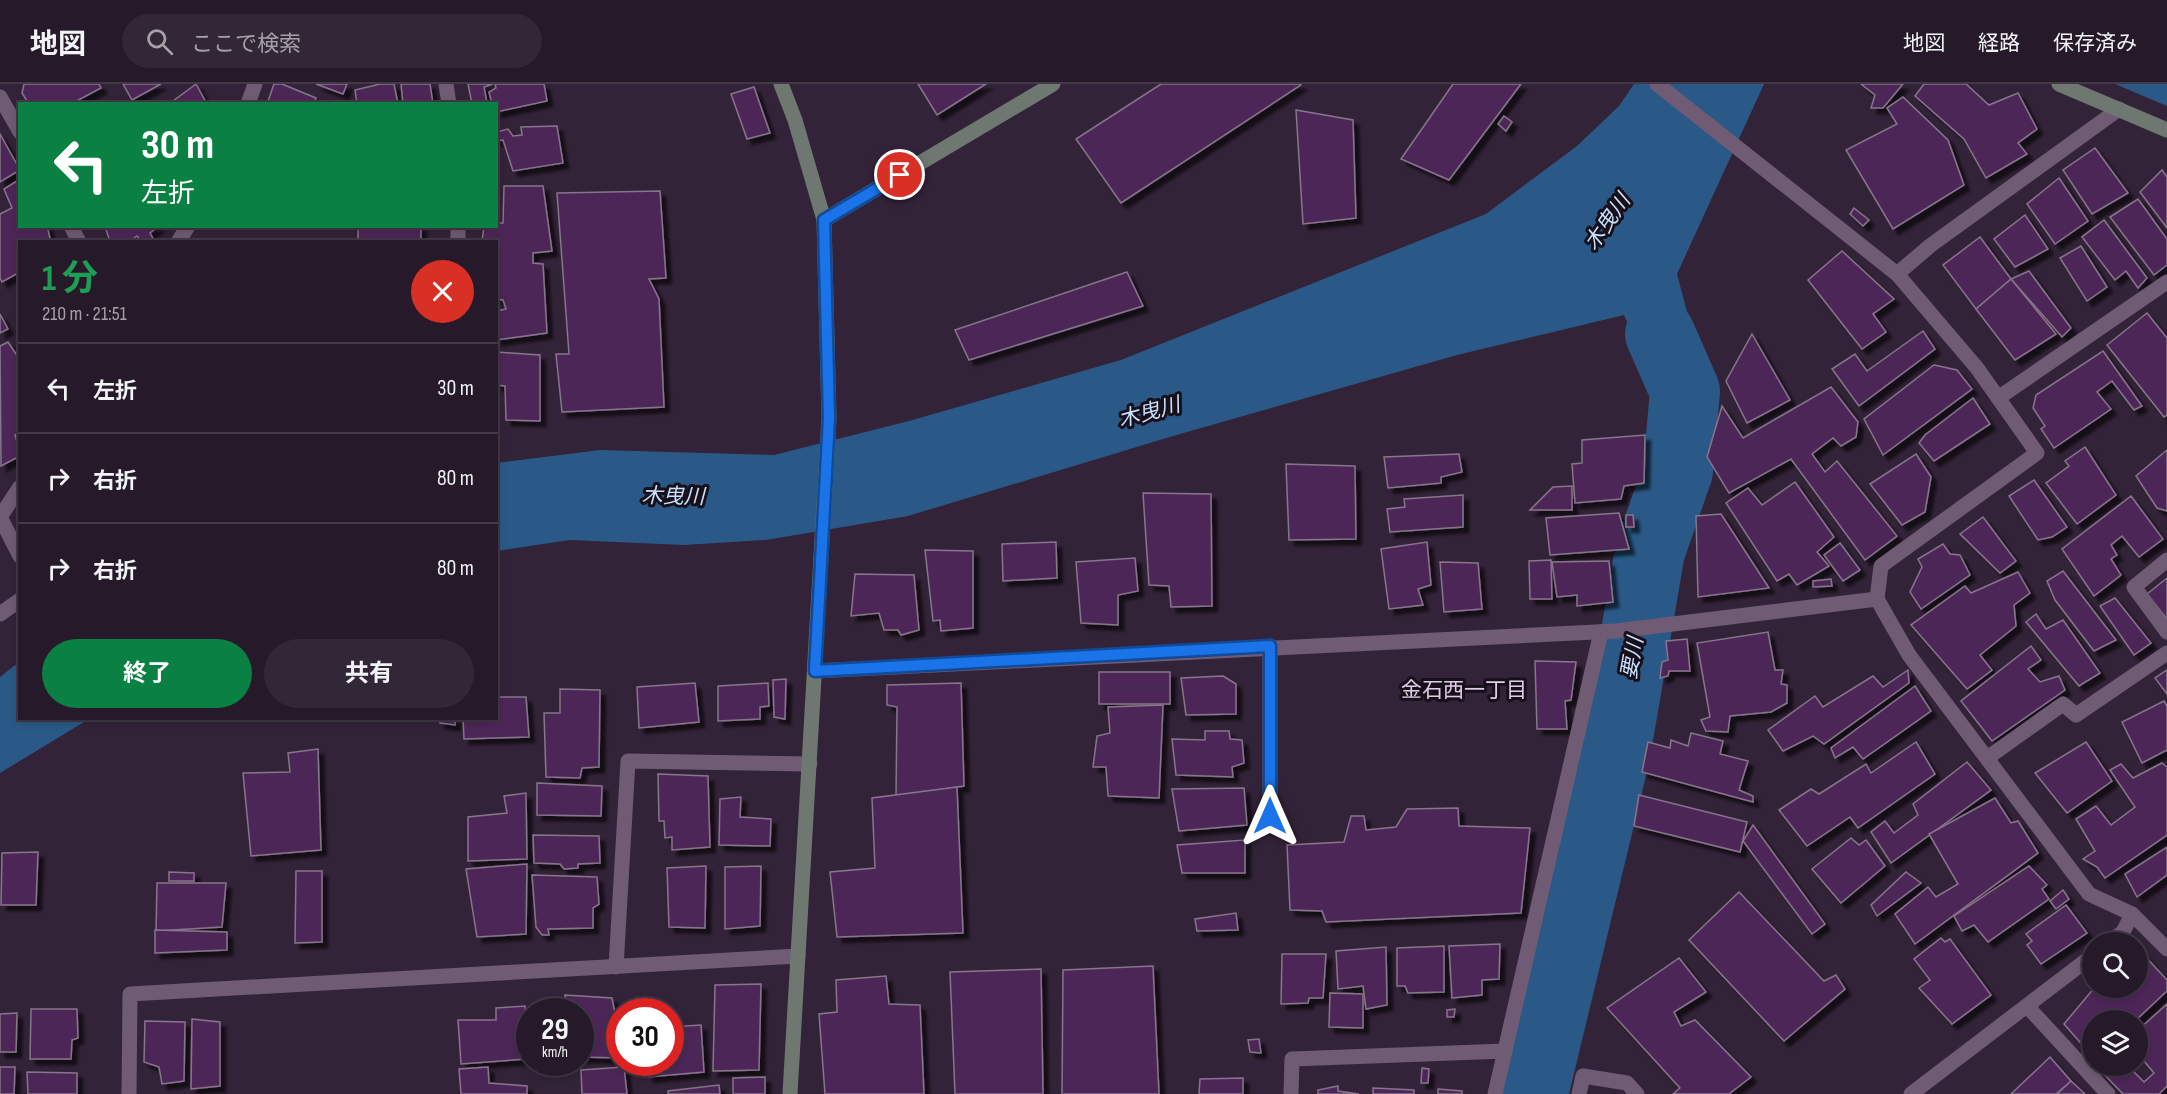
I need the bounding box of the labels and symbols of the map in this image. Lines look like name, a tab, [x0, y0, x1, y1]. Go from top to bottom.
pin	[874, 149, 925, 200]
water label: 木曳川	[1579, 188, 1637, 255]
water label: 木曳川	[1115, 392, 1185, 433]
water label: 木曳川	[641, 483, 707, 510]
water label: 要川	[1617, 633, 1649, 681]
district label: 金石西一丁目	[1401, 678, 1527, 703]
position arrow	[1238, 784, 1302, 848]
speed limit sign: 30	[606, 998, 684, 1076]

